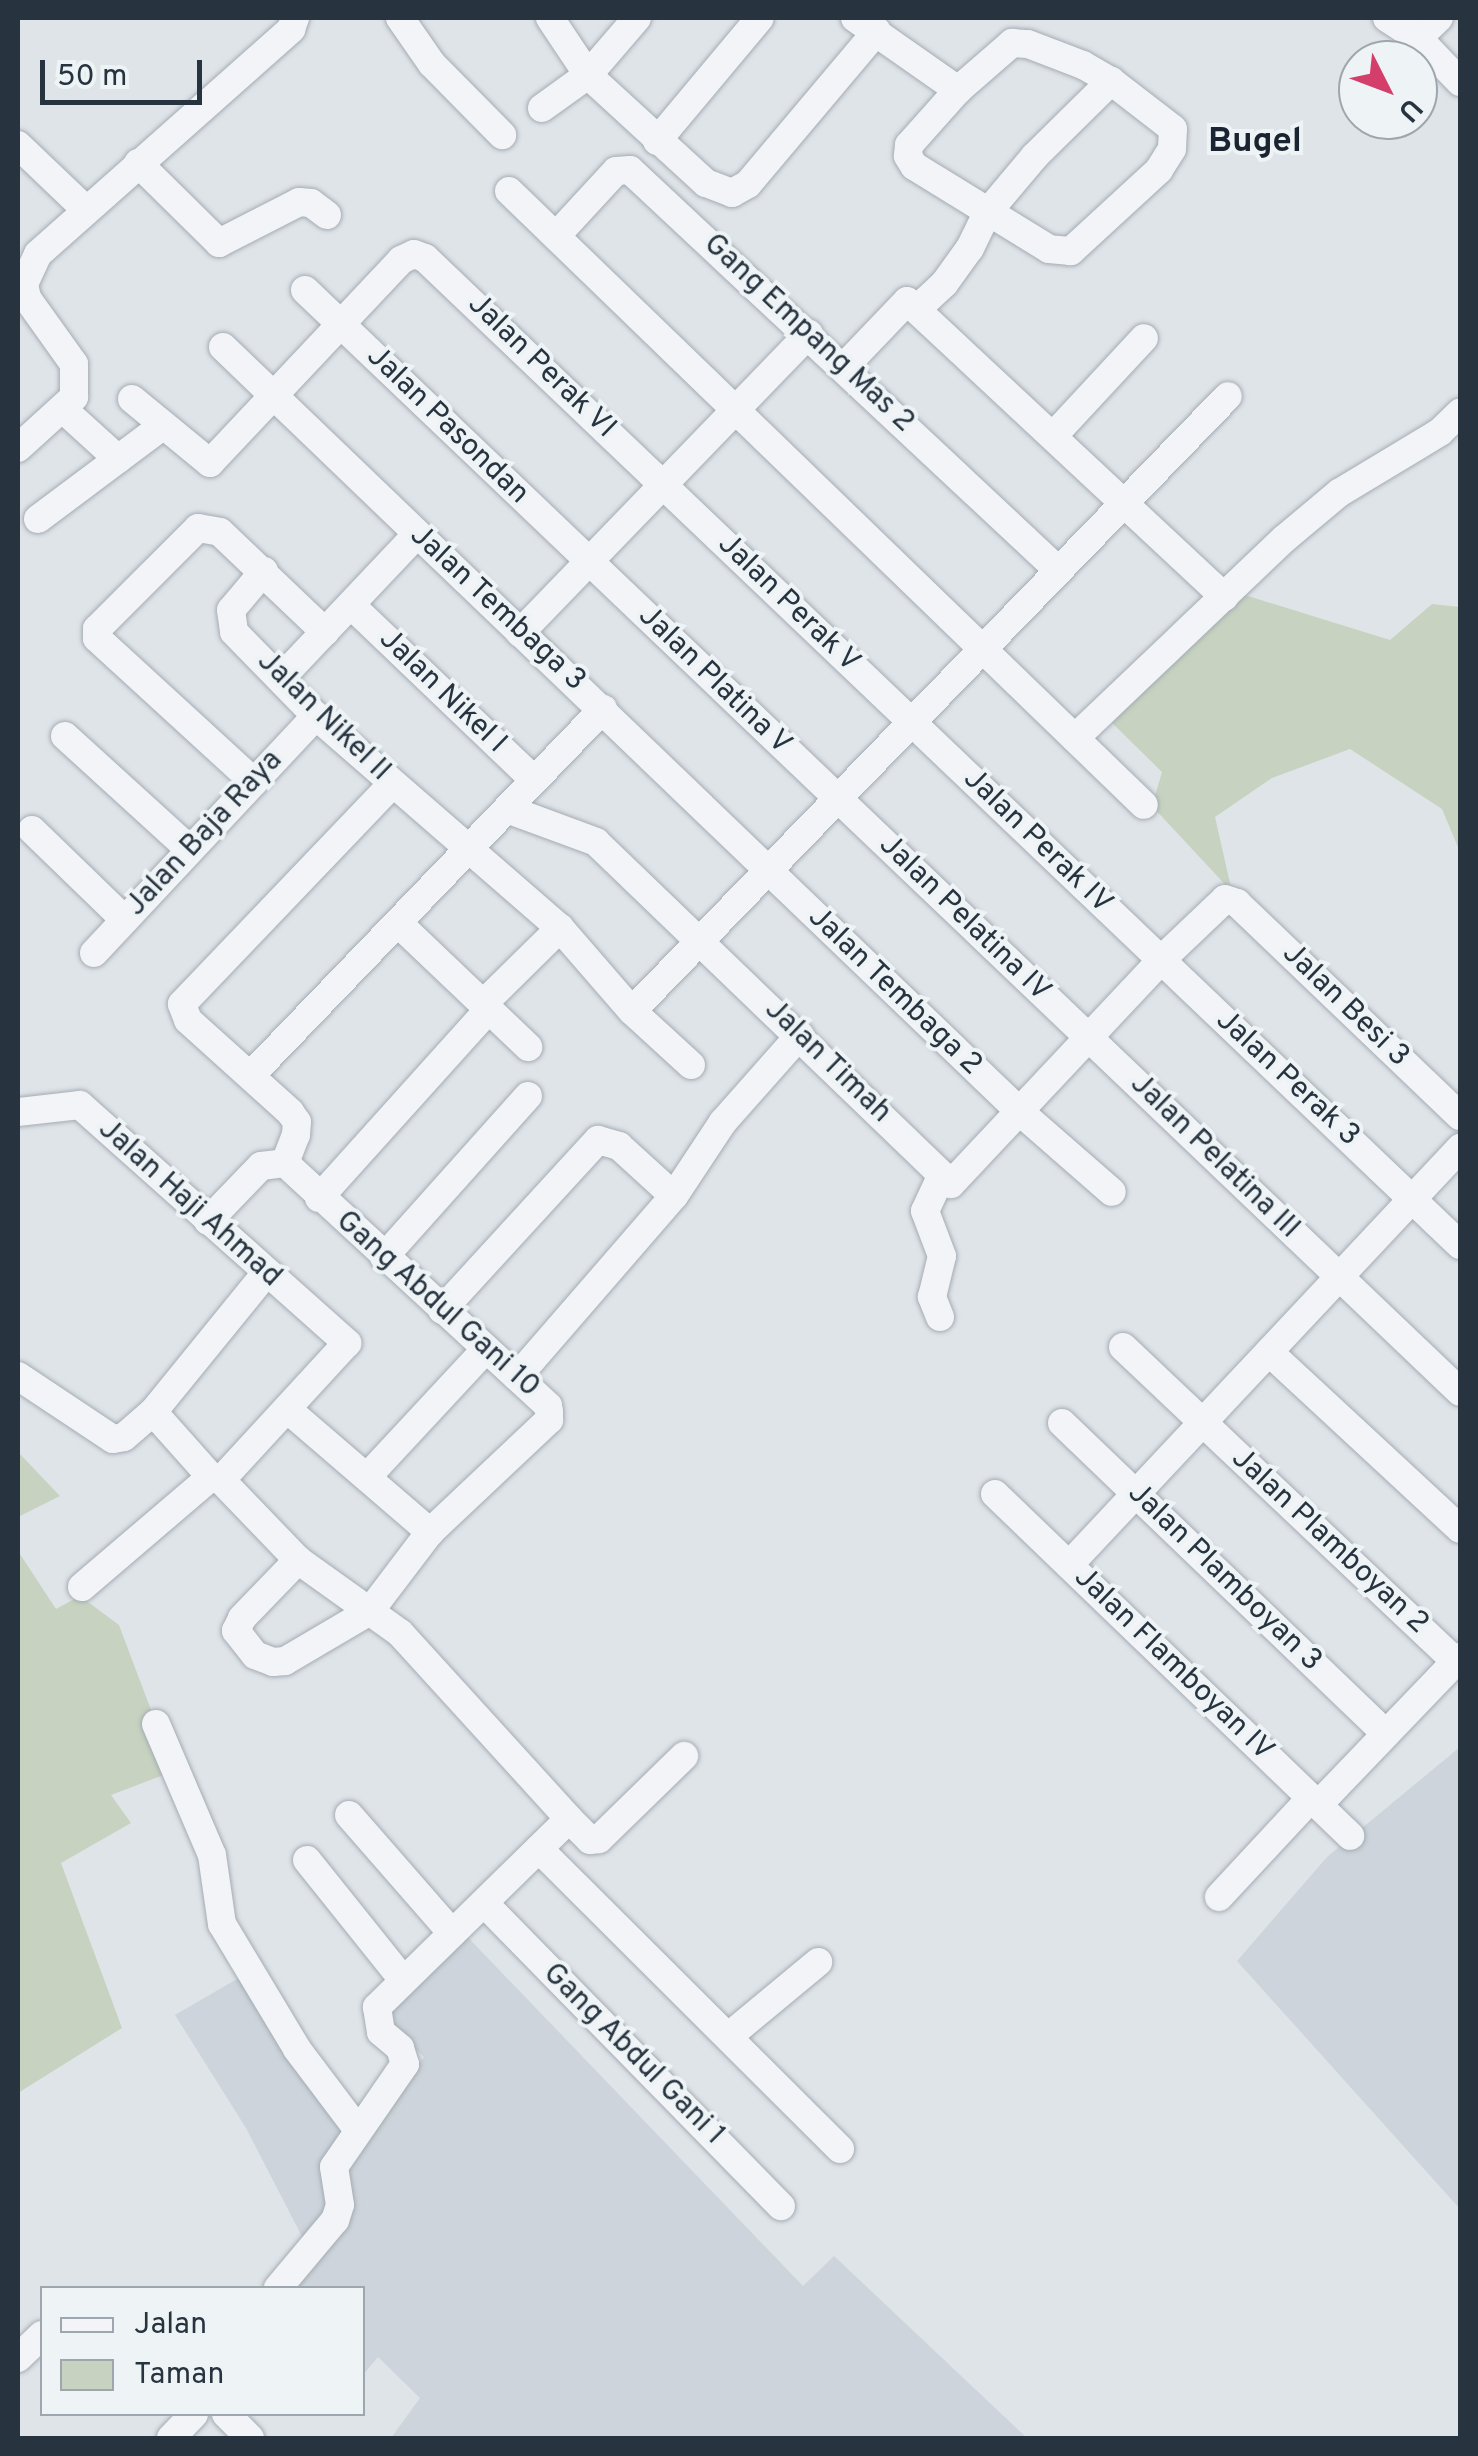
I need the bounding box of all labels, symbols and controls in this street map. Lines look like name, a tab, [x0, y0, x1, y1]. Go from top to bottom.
scale bar	[45, 40, 208, 102]
north arrow	[1338, 40, 1438, 140]
text: 50 m	[57, 59, 127, 96]
text: U	[1389, 89, 1429, 128]
district label: Bugel	[1208, 121, 1302, 163]
street label: Gang Empang Mas 2	[695, 227, 921, 441]
street label: Jalan Perak VI	[459, 287, 623, 447]
street label: Jalan Pasondan	[358, 339, 536, 513]
street label: Jalan Tembaga 3	[401, 518, 593, 700]
street label: Jalan Perak V	[709, 527, 867, 681]
street label: Jalan Platina V	[630, 599, 798, 763]
street label: Jalan Nikel I	[371, 622, 513, 762]
street label: Jalan Nikel II	[249, 644, 397, 790]
street label: Jalan Baja Raya	[119, 744, 291, 924]
street label: Jalan Perak IV	[955, 762, 1119, 922]
street label: Jalan Pelatina IV	[871, 828, 1057, 1010]
street label: Jalan Tembaga 2	[799, 900, 989, 1084]
street label: Jalan Besi 3	[1274, 937, 1416, 1075]
street label: Jalan Timah	[756, 992, 898, 1132]
street label: Jalan Perak 3	[1208, 1003, 1366, 1155]
street label: Jalan Pelatina III	[1122, 1067, 1306, 1247]
street label: Jalan Haji Ahmad	[89, 1112, 289, 1296]
street label: Gang Abdul Gani 10	[327, 1204, 547, 1406]
street label: Jalan Plamboyan 2	[1223, 1441, 1435, 1643]
street label: Jalan Plamboyan 3	[1119, 1476, 1329, 1680]
street label: Jalan Flamboyan IV	[1066, 1560, 1280, 1770]
street label: Gang Abdul Gani 1	[534, 1956, 732, 2154]
legend	[40, 2286, 365, 2416]
text: Jalan	[134, 2307, 207, 2344]
text: Taman	[134, 2357, 224, 2394]

